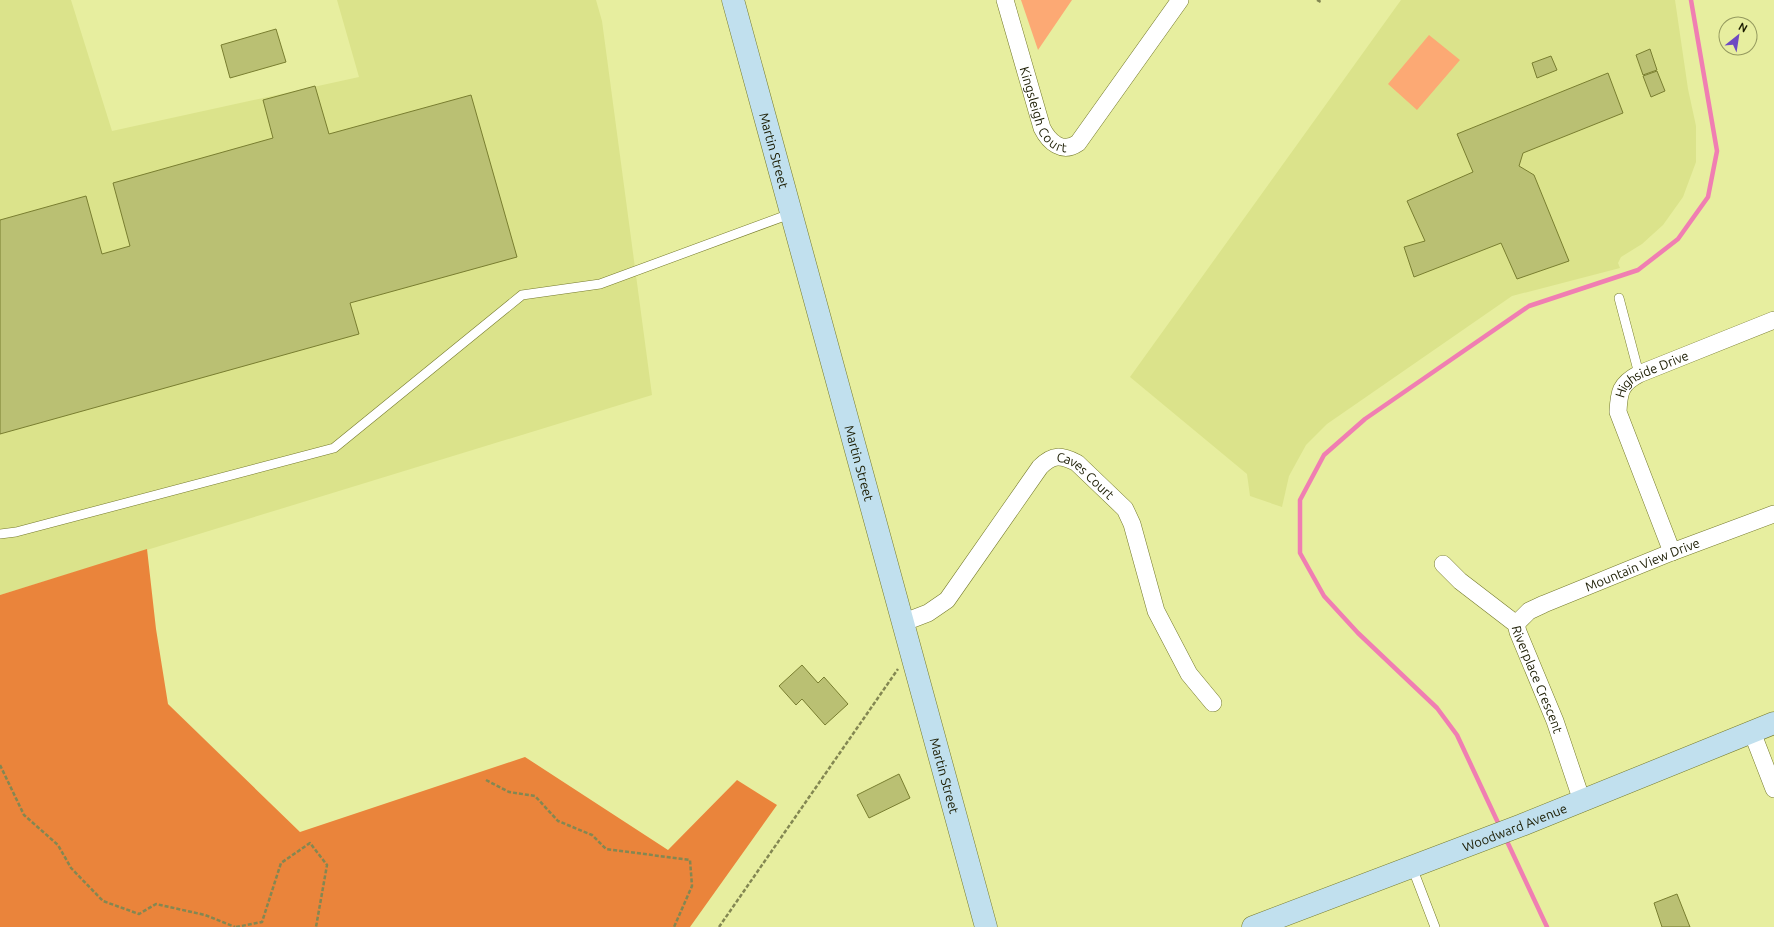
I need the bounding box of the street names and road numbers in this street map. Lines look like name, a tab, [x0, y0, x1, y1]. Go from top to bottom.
street label: Kingsleigh Court	[1018, 65, 1067, 154]
street label: Martin Street	[757, 111, 791, 190]
street label: Highside Drive	[1612, 348, 1690, 399]
street label: Martin Street	[842, 424, 876, 503]
street label: Caves Court	[1056, 450, 1117, 502]
street label: Mountain View Drive	[1583, 535, 1702, 594]
street label: Riverplace Crescent	[1510, 624, 1566, 735]
street label: Martin Street	[928, 736, 962, 815]
street label: Woodward Avenue	[1461, 801, 1569, 854]

